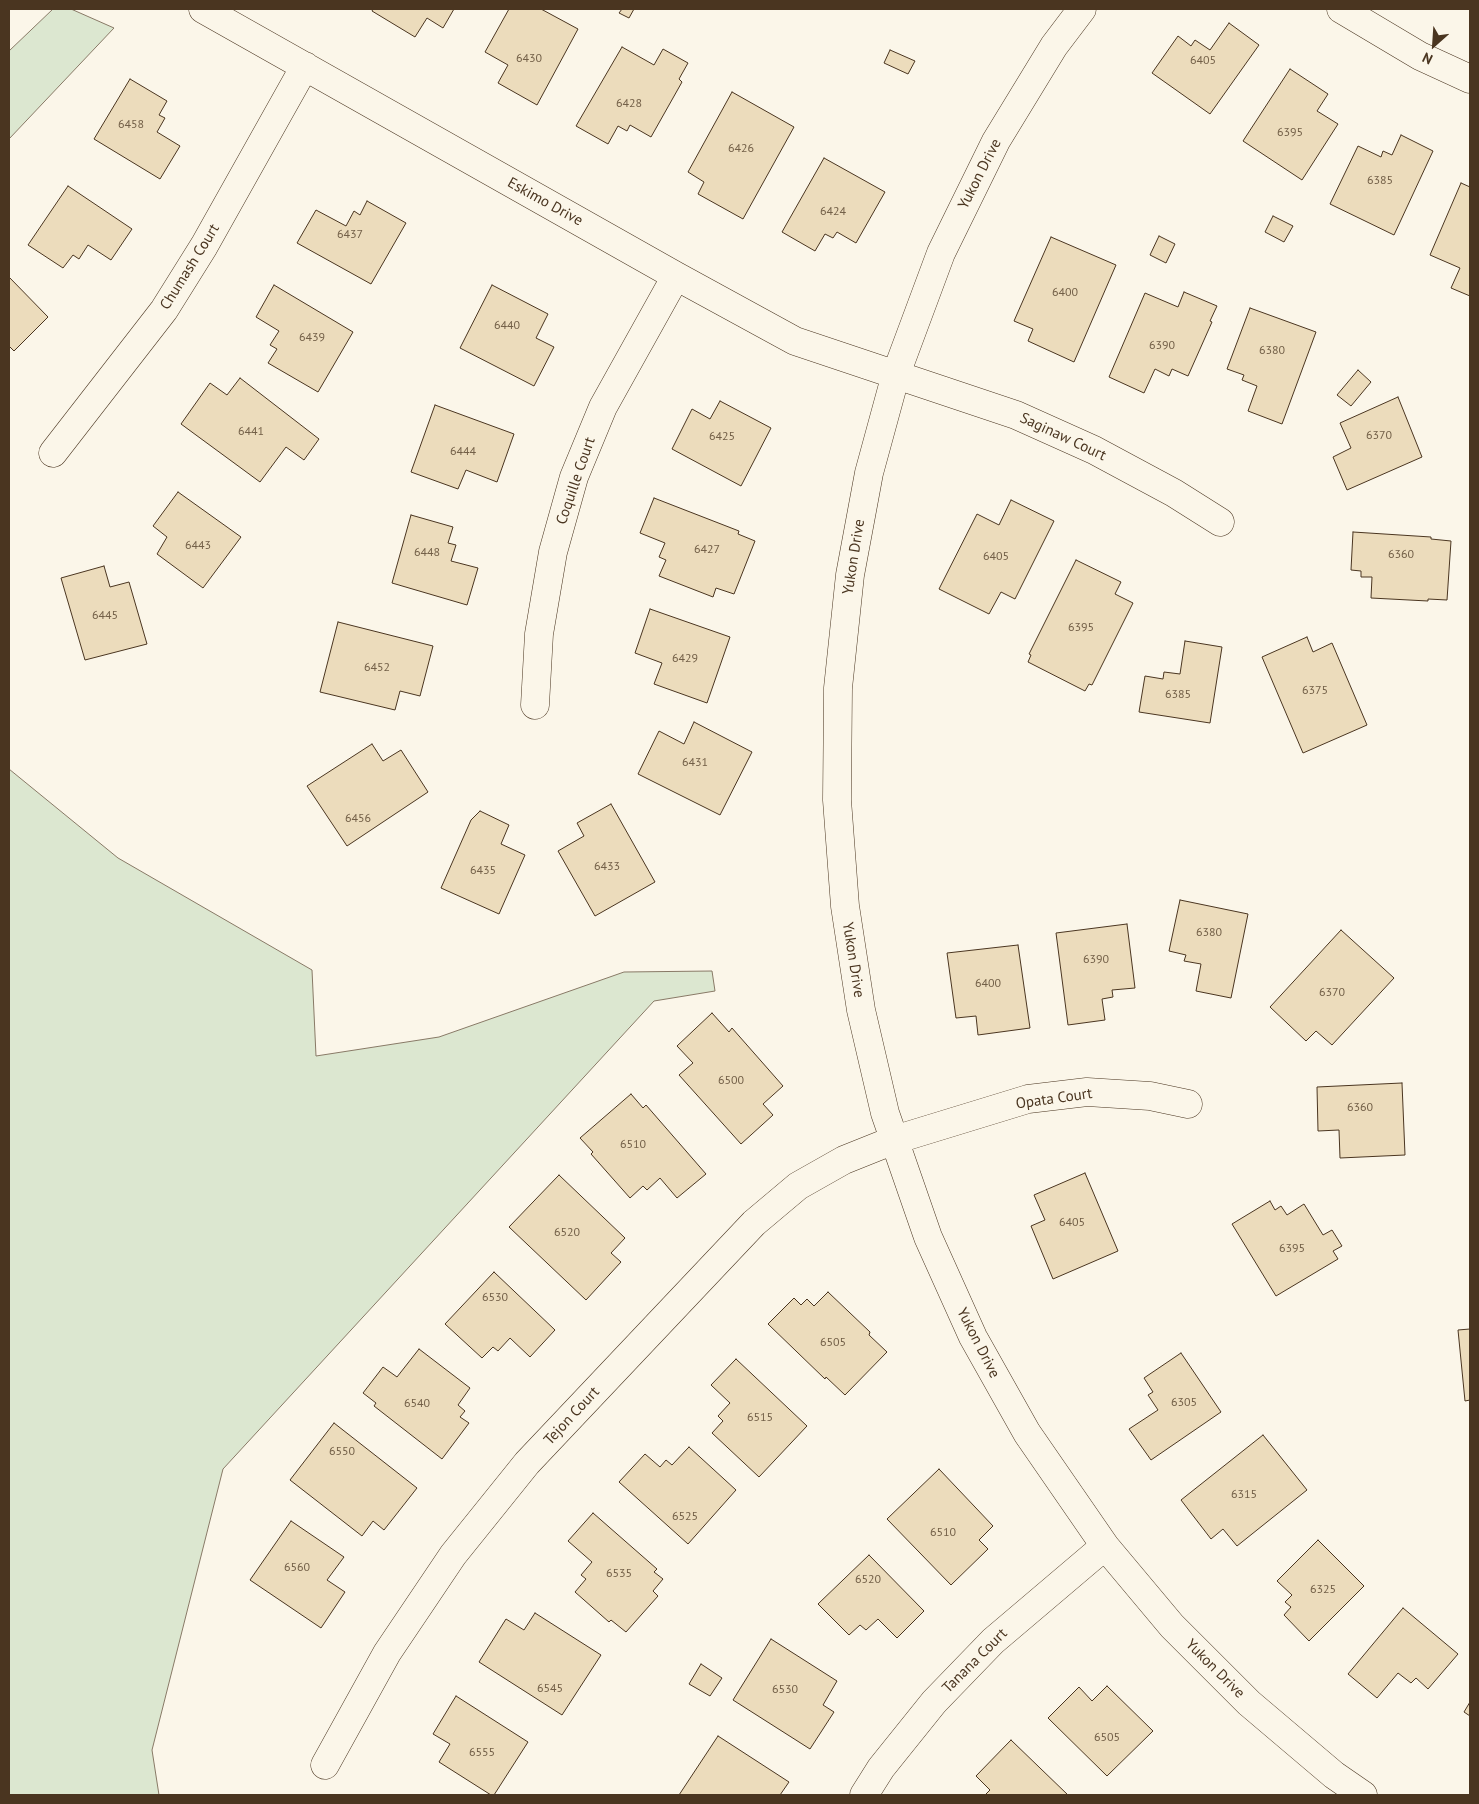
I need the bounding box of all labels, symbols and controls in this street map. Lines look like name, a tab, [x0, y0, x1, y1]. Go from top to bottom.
north arrow	[1409, 20, 1459, 70]
text: N	[1419, 48, 1436, 69]
house number: 6430	[516, 52, 542, 66]
house number: 6405	[1190, 54, 1216, 68]
house number: 6428	[616, 97, 642, 111]
house number: 6458	[118, 118, 144, 132]
house number: 6395	[1277, 126, 1303, 140]
street label: Yukon Drive	[955, 136, 1005, 212]
house number: 6426	[728, 142, 754, 156]
street label: Eskimo Drive	[504, 174, 586, 230]
house number: 6385	[1367, 174, 1393, 188]
house number: 6424	[820, 205, 846, 219]
street label: Chumash Court	[156, 221, 224, 313]
house number: 6437	[337, 228, 363, 242]
house number: 6400	[1052, 286, 1078, 300]
house number: 6440	[494, 319, 520, 333]
house number: 6439	[299, 331, 325, 345]
house number: 6390	[1149, 339, 1175, 353]
house number: 6380	[1259, 344, 1285, 358]
street label: Saginaw Court	[1017, 409, 1109, 465]
house number: 6441	[238, 425, 264, 439]
house number: 6370	[1366, 429, 1392, 443]
house number: 6425	[709, 430, 735, 444]
street label: Coquille Court	[553, 435, 599, 527]
house number: 6444	[450, 445, 476, 459]
street label: Yukon Drive	[839, 518, 869, 596]
house number: 6443	[185, 539, 211, 553]
house number: 6427	[694, 543, 720, 557]
house number: 6448	[414, 546, 440, 560]
house number: 6360	[1388, 548, 1414, 562]
house number: 6405	[983, 550, 1009, 564]
house number: 6445	[92, 609, 118, 623]
house number: 6395	[1068, 621, 1094, 635]
house number: 6429	[672, 652, 698, 666]
house number: 6452	[364, 661, 390, 675]
house number: 6375	[1302, 684, 1328, 698]
house number: 6385	[1165, 688, 1191, 702]
house number: 6431	[682, 756, 708, 770]
house number: 6456	[345, 812, 371, 826]
house number: 6433	[594, 860, 620, 874]
house number: 6435	[470, 864, 496, 878]
street label: Yukon Drive	[838, 921, 868, 999]
house number: 6380	[1196, 926, 1222, 940]
house number: 6390	[1083, 953, 1109, 967]
house number: 6400	[975, 977, 1001, 991]
house number: 6370	[1319, 986, 1345, 1000]
house number: 6500	[718, 1074, 744, 1088]
street label: Opata Court	[1015, 1085, 1093, 1113]
house number: 6360	[1347, 1101, 1373, 1115]
house number: 6510	[620, 1138, 646, 1152]
house number: 6405	[1059, 1216, 1085, 1230]
house number: 6520	[554, 1226, 580, 1240]
house number: 6395	[1279, 1242, 1305, 1256]
house number: 6530	[482, 1291, 508, 1305]
street label: Yukon Drive	[953, 1305, 1003, 1381]
house number: 6505	[820, 1336, 846, 1350]
street label: Tejon Court	[540, 1383, 604, 1449]
house number: 6305	[1171, 1396, 1197, 1410]
house number: 6540	[404, 1397, 430, 1411]
house number: 6515	[747, 1411, 773, 1425]
house number: 6550	[329, 1445, 355, 1459]
house number: 6315	[1231, 1488, 1257, 1502]
house number: 6525	[672, 1510, 698, 1524]
house number: 6510	[930, 1526, 956, 1540]
house number: 6560	[284, 1561, 310, 1575]
house number: 6535	[606, 1567, 632, 1581]
house number: 6520	[855, 1573, 881, 1587]
house number: 6325	[1310, 1583, 1336, 1597]
street label: Tanana Court	[939, 1625, 1011, 1697]
street label: Yukon Drive	[1182, 1636, 1248, 1702]
house number: 6545	[537, 1682, 563, 1696]
house number: 6530	[772, 1683, 798, 1697]
house number: 6505	[1094, 1731, 1120, 1745]
house number: 6555	[469, 1746, 495, 1760]

